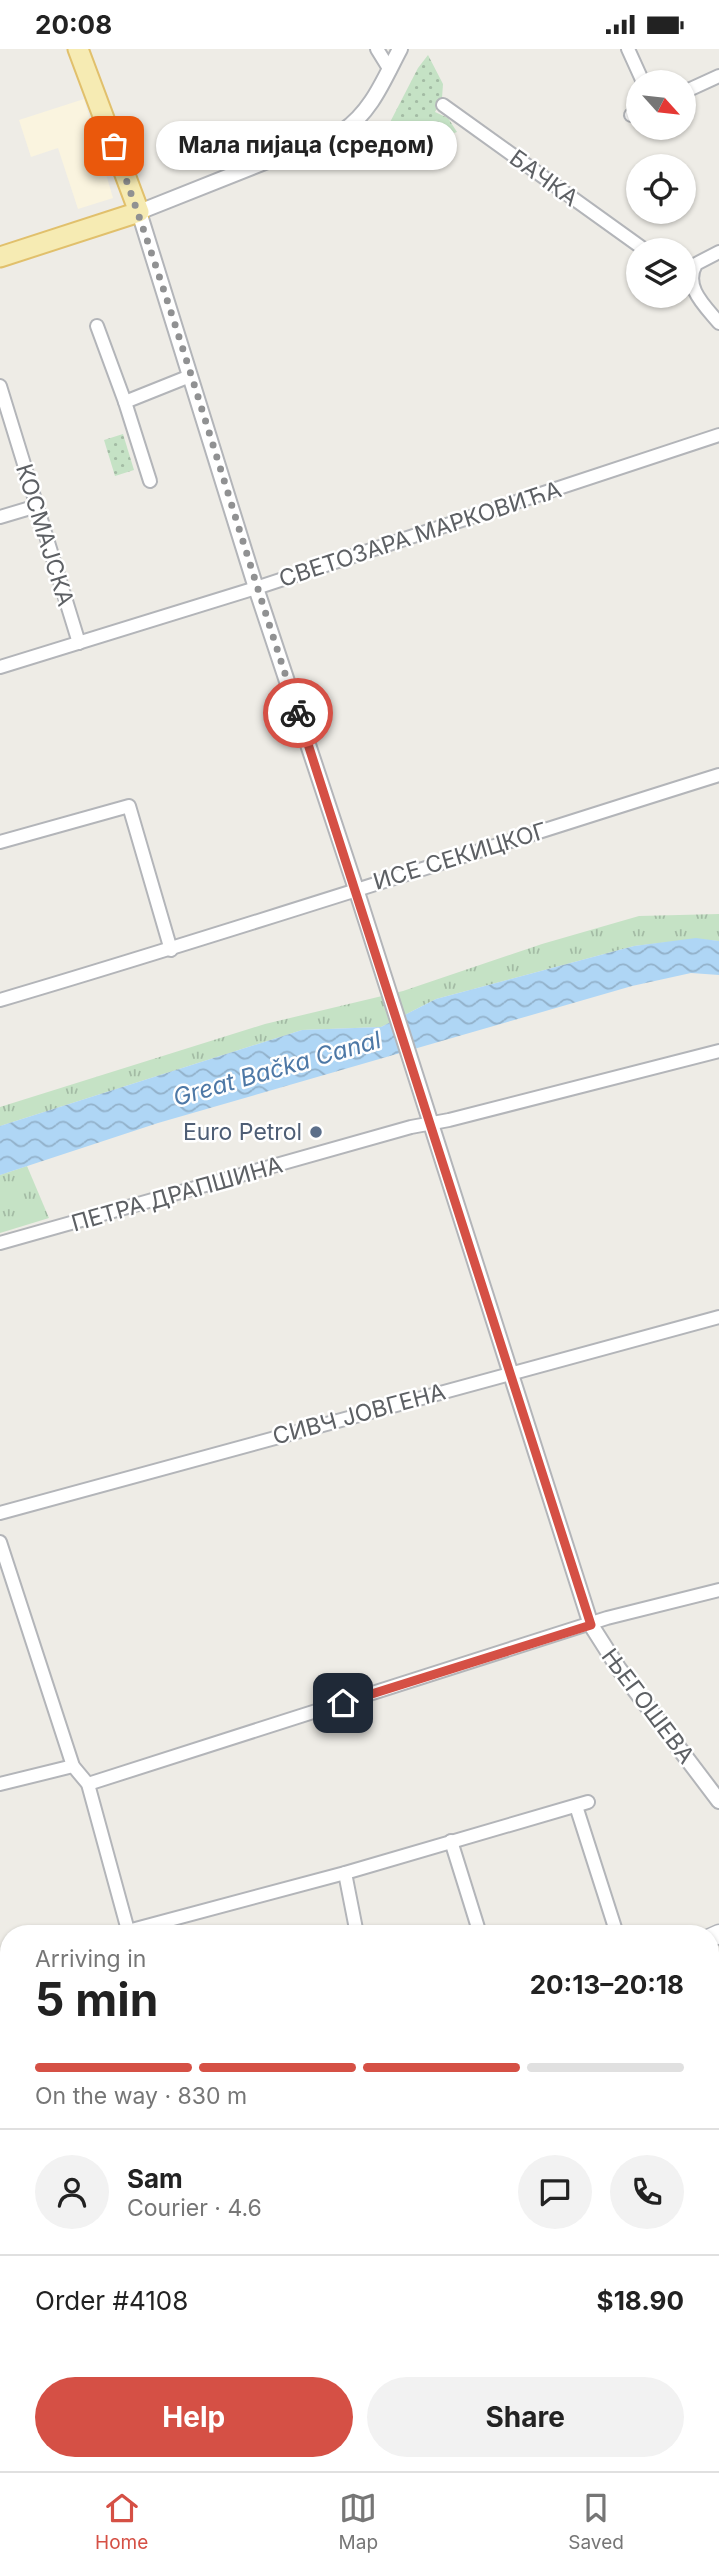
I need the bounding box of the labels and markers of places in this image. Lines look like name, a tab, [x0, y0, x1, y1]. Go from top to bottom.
pin	[84, 116, 144, 176]
callout: Мала пијаца (средом)	[156, 121, 457, 171]
place label: Euro Petrol	[183, 1118, 302, 1146]
marker: Euro Petrol	[308, 1124, 324, 1140]
pin	[313, 1673, 373, 1733]

